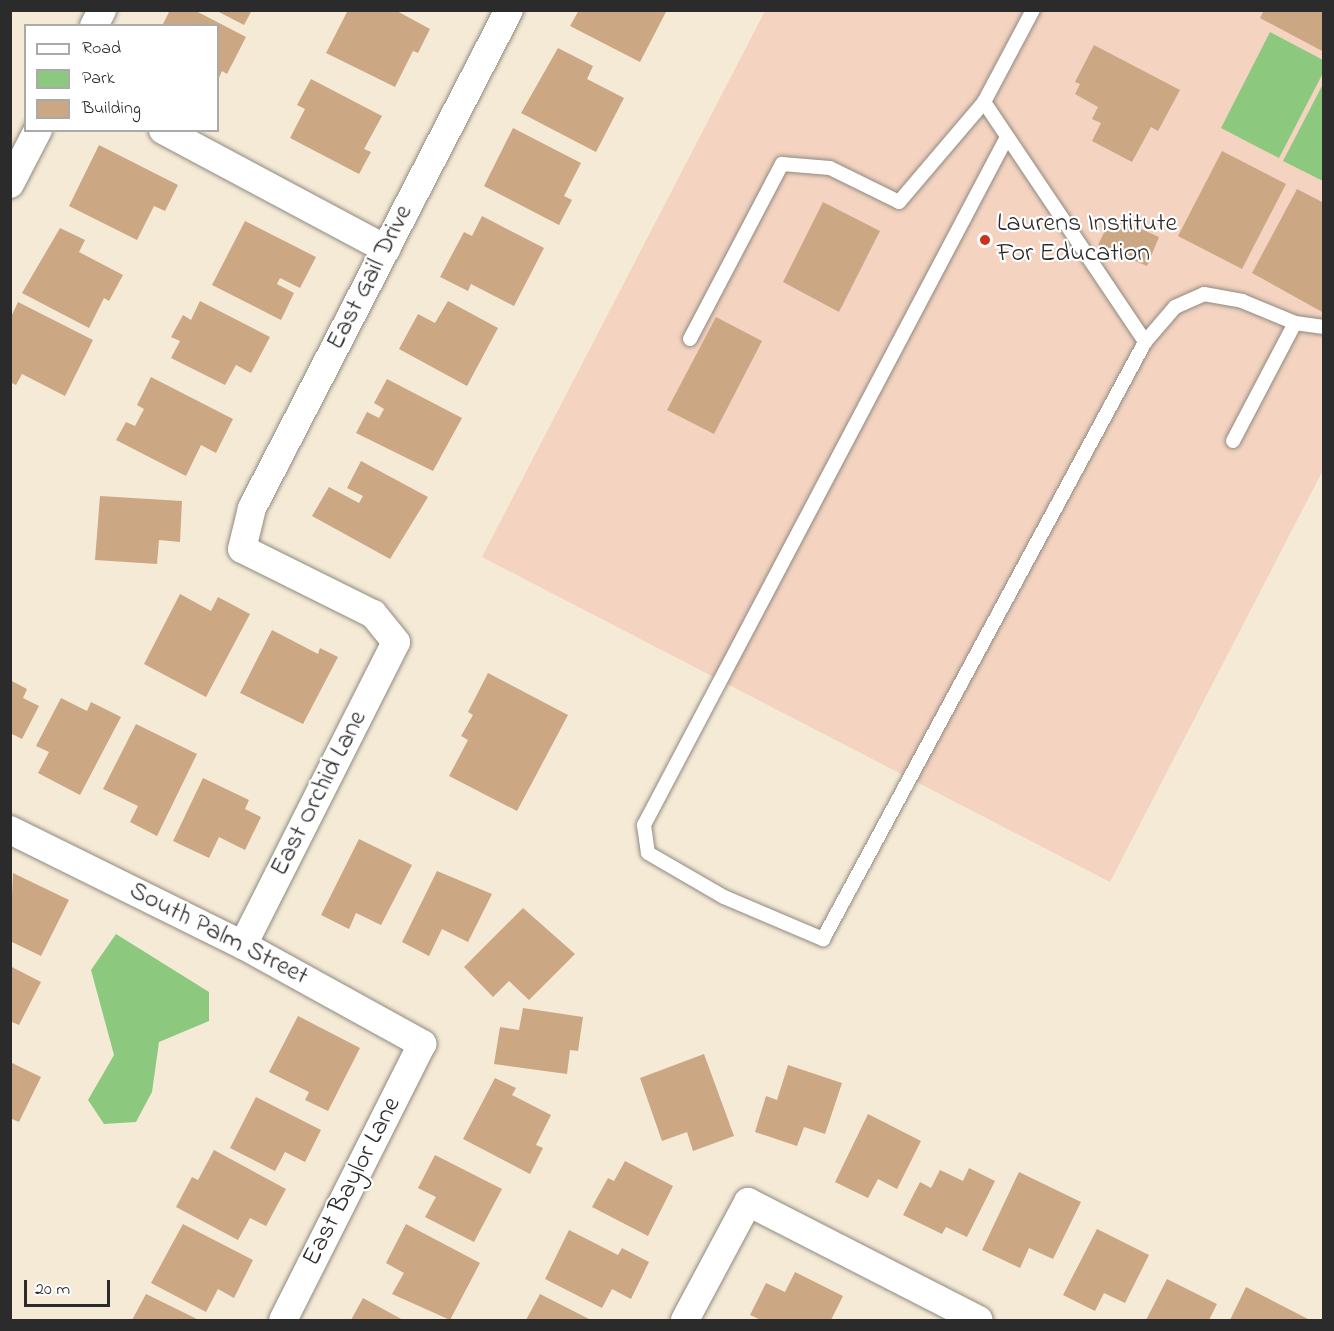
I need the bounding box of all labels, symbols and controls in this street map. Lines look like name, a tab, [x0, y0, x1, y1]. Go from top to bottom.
legend	[24, 24, 219, 132]
text: Road	[82, 36, 121, 62]
text: Park	[82, 66, 115, 92]
text: Building	[82, 96, 141, 122]
street label: East Gail Drive	[321, 200, 421, 356]
place label: Laurens Institute For Education	[997, 209, 1177, 270]
marker: Laurens Institute For Education	[978, 233, 992, 247]
street label: East Orchid Lane	[265, 706, 375, 882]
street label: South Palm Street	[123, 876, 313, 994]
street label: East Baylor Lane	[297, 1093, 409, 1271]
scale bar	[27, 1268, 112, 1306]
text: 20 m	[35, 1277, 70, 1303]

